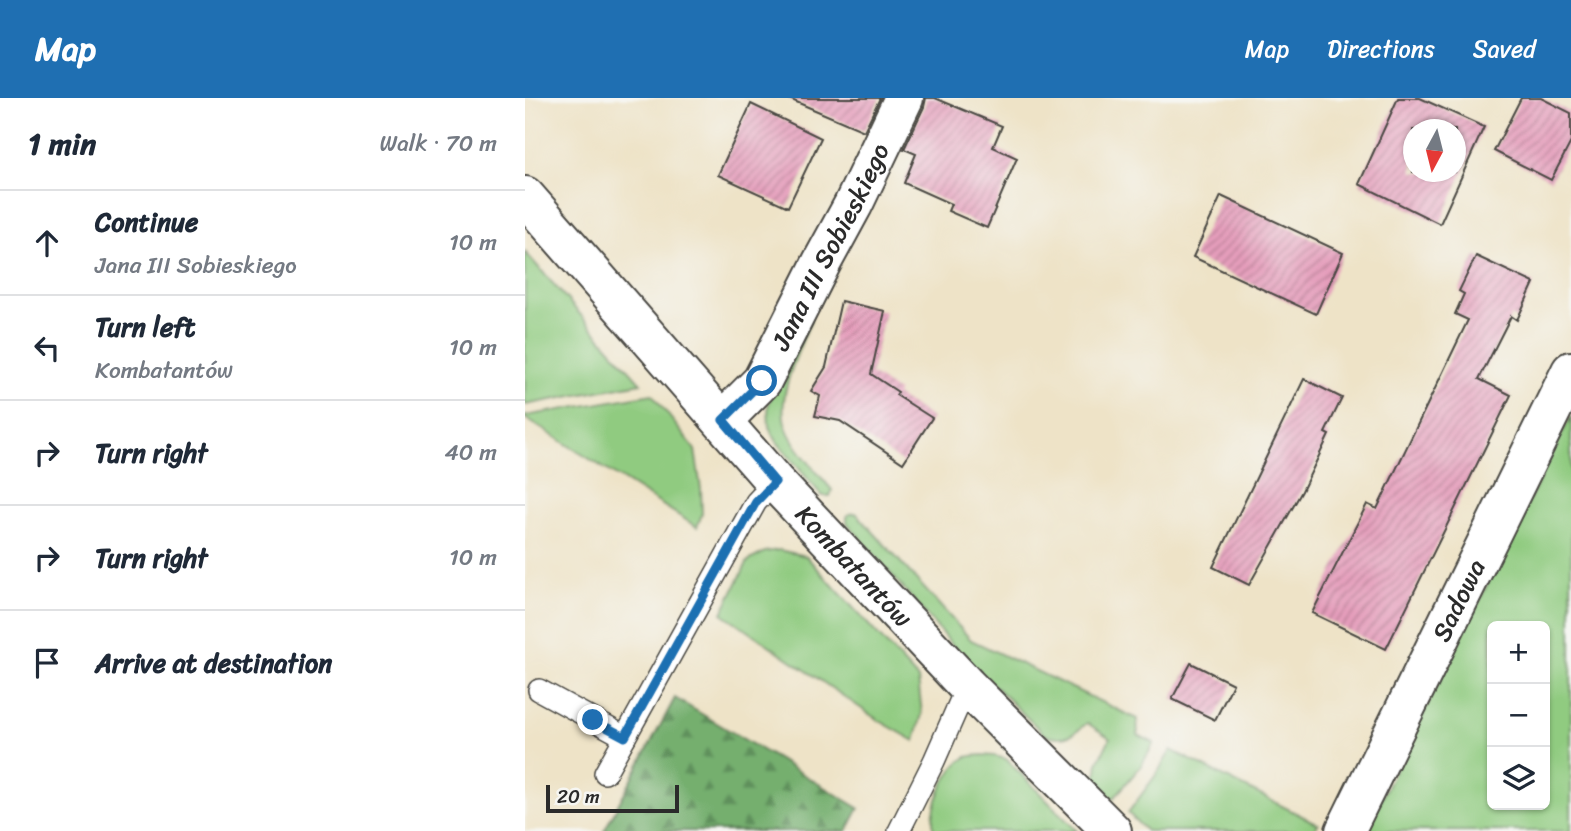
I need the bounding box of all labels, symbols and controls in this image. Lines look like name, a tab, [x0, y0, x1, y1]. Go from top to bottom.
text: Map	[35, 20, 96, 78]
text: Map	[1245, 28, 1289, 70]
text: Directions	[1327, 28, 1435, 70]
text: Saved	[1473, 28, 1536, 70]
text: 1 min	[28, 117, 96, 171]
north arrow	[1403, 119, 1466, 182]
text: Walk · 70 m	[380, 123, 497, 164]
street label: Jana III Sobieskiego	[758, 135, 903, 359]
text: Continue	[95, 199, 198, 245]
text: 10 m	[449, 222, 497, 263]
icon: ahead	[28, 224, 66, 262]
text: Jana III Sobieskiego	[95, 245, 297, 286]
text: Turn left	[95, 304, 195, 350]
text: 10 m	[449, 327, 497, 368]
icon: left	[28, 329, 66, 367]
text: Kombatantów	[95, 350, 233, 391]
route start	[746, 365, 777, 396]
text: Turn right	[95, 430, 208, 476]
text: 40 m	[444, 432, 497, 473]
icon: right	[28, 434, 66, 472]
street label: Kombatantów	[784, 493, 924, 638]
text: Turn right	[95, 535, 208, 581]
text: 10 m	[449, 537, 497, 578]
icon: right	[28, 539, 66, 577]
street label: Sadowa	[1418, 551, 1498, 650]
map controls	[1487, 621, 1550, 810]
button: +	[1487, 621, 1550, 684]
text: Arrive at destination	[95, 640, 332, 686]
icon: arrive	[28, 644, 66, 682]
button: −	[1487, 684, 1550, 747]
route end	[577, 704, 608, 735]
button: layers	[1487, 747, 1550, 810]
text: 20 m	[557, 780, 600, 813]
scale bar	[546, 782, 679, 814]

